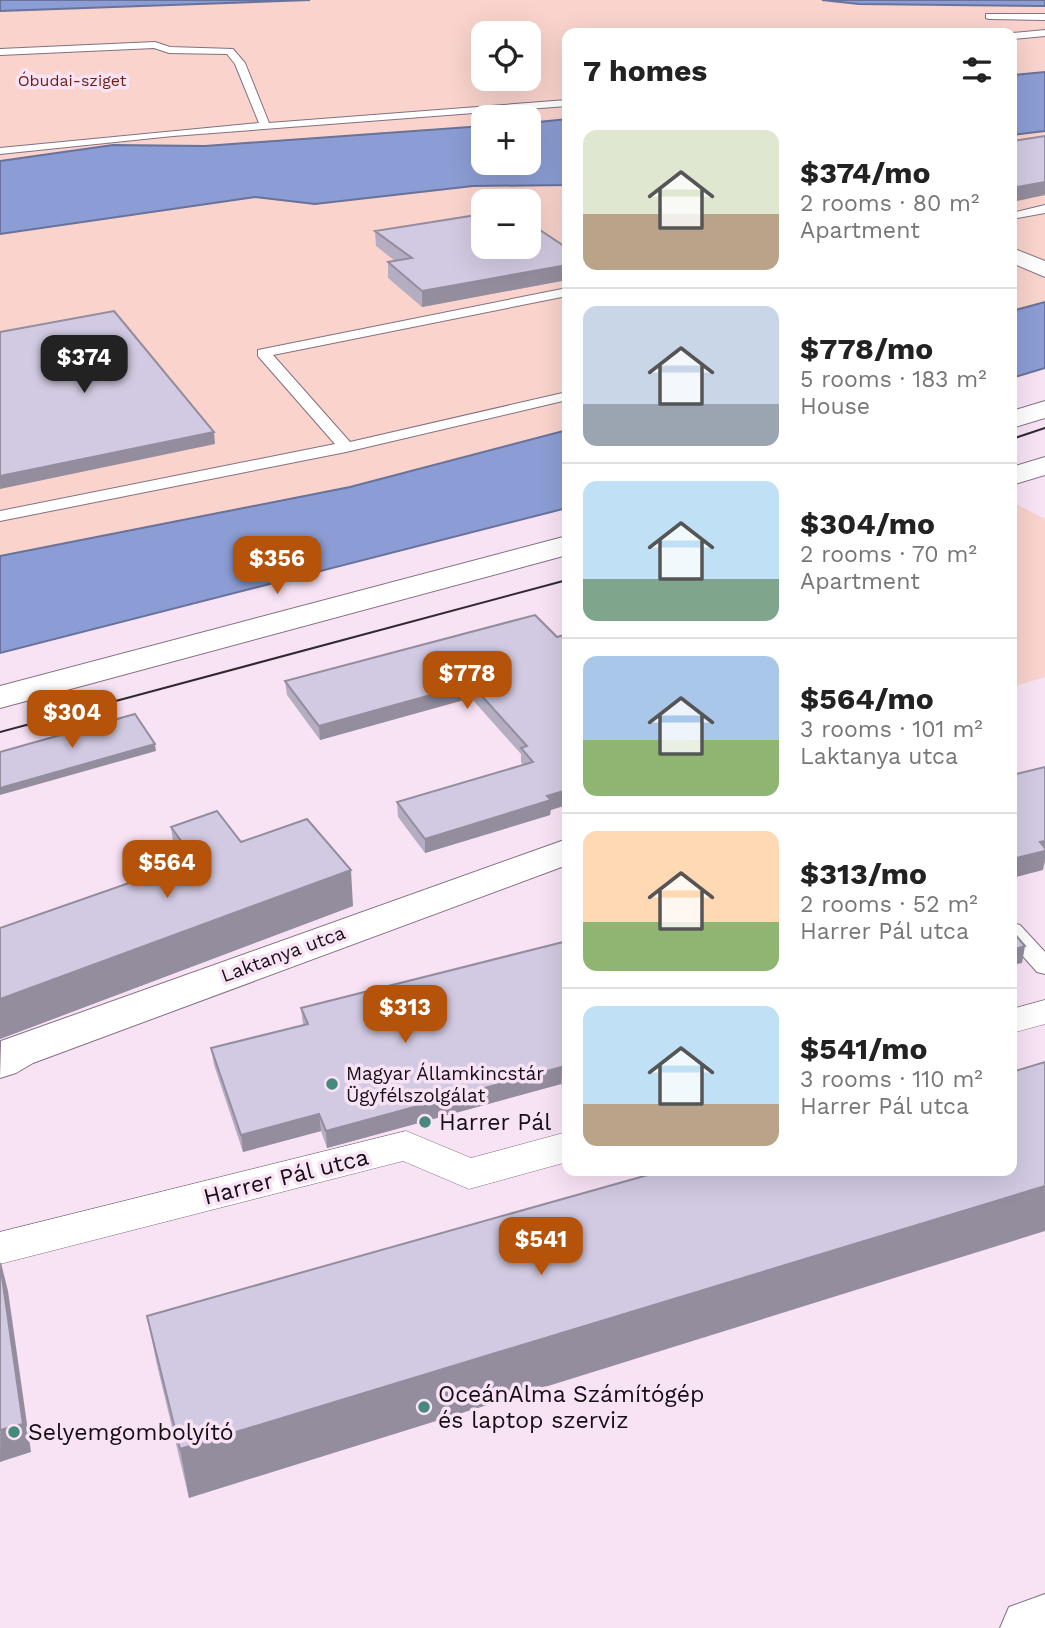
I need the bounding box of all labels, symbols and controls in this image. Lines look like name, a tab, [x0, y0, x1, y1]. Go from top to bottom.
map controls	[471, 21, 541, 259]
button: locate	[471, 21, 541, 91]
icon: filters	[958, 51, 996, 89]
text: 7 homes	[583, 53, 707, 88]
park label: Óbudai-sziget	[18, 71, 127, 90]
button: +	[471, 105, 541, 175]
text: $374/mo	[800, 155, 930, 190]
icon: home	[639, 158, 723, 242]
button: −	[471, 189, 541, 259]
text: 2 rooms · 80 m²	[800, 190, 979, 217]
text: Apartment	[800, 217, 920, 244]
text: $778/mo	[800, 331, 933, 366]
icon: home	[639, 334, 723, 418]
pin: $374	[43, 336, 125, 395]
text: $374	[57, 344, 111, 371]
text: 5 rooms · 183 m²	[800, 366, 987, 393]
text: House	[800, 393, 870, 420]
text: $304/mo	[800, 506, 935, 541]
icon: home	[639, 509, 723, 593]
pin: $356	[236, 536, 318, 596]
text: 2 rooms · 70 m²	[800, 541, 977, 568]
text: $356	[249, 545, 305, 572]
text: Apartment	[800, 568, 920, 595]
pin: $778	[426, 652, 508, 711]
text: $778	[439, 660, 495, 687]
text: $564/mo	[800, 681, 934, 716]
icon: home	[639, 684, 723, 768]
pin: $304	[31, 690, 113, 750]
text: $304	[43, 699, 101, 726]
text: 3 rooms · 101 m²	[800, 716, 983, 743]
text: Laktanya utca	[800, 743, 958, 770]
pin: $564	[126, 841, 208, 900]
text: $564	[138, 849, 196, 876]
text: $313/mo	[800, 856, 927, 891]
icon: home	[639, 859, 723, 943]
text: 2 rooms · 52 m²	[800, 891, 978, 918]
text: Harrer Pál utca	[800, 918, 969, 945]
street label: Laktanya utca	[218, 921, 348, 987]
pin: $313	[364, 986, 446, 1045]
text: $313	[379, 994, 431, 1021]
text: $541/mo	[800, 1031, 928, 1066]
icon: home	[639, 1034, 723, 1118]
place label: Magyar Államkincstár Ügyfélszolgálat	[346, 1062, 544, 1107]
text: 3 rooms · 110 m²	[800, 1066, 983, 1093]
marker: Magyar Államkincstár Ügyfélszolgálat	[324, 1076, 340, 1092]
text: Harrer Pál utca	[800, 1093, 969, 1120]
place label: Harrer Pál	[439, 1109, 551, 1136]
marker: Harrer Pál	[417, 1114, 433, 1130]
street label: Harrer Pál utca	[201, 1143, 371, 1211]
pin: $541	[500, 1218, 582, 1277]
text: $541	[515, 1226, 567, 1253]
place label: OceánAlma Számítógép és laptop szerviz	[438, 1381, 704, 1434]
marker: OceánAlma Számítógép és laptop szerviz	[416, 1399, 432, 1415]
place label: Selyemgombolyító	[28, 1419, 234, 1446]
marker: Selyemgombolyító	[6, 1424, 22, 1440]

